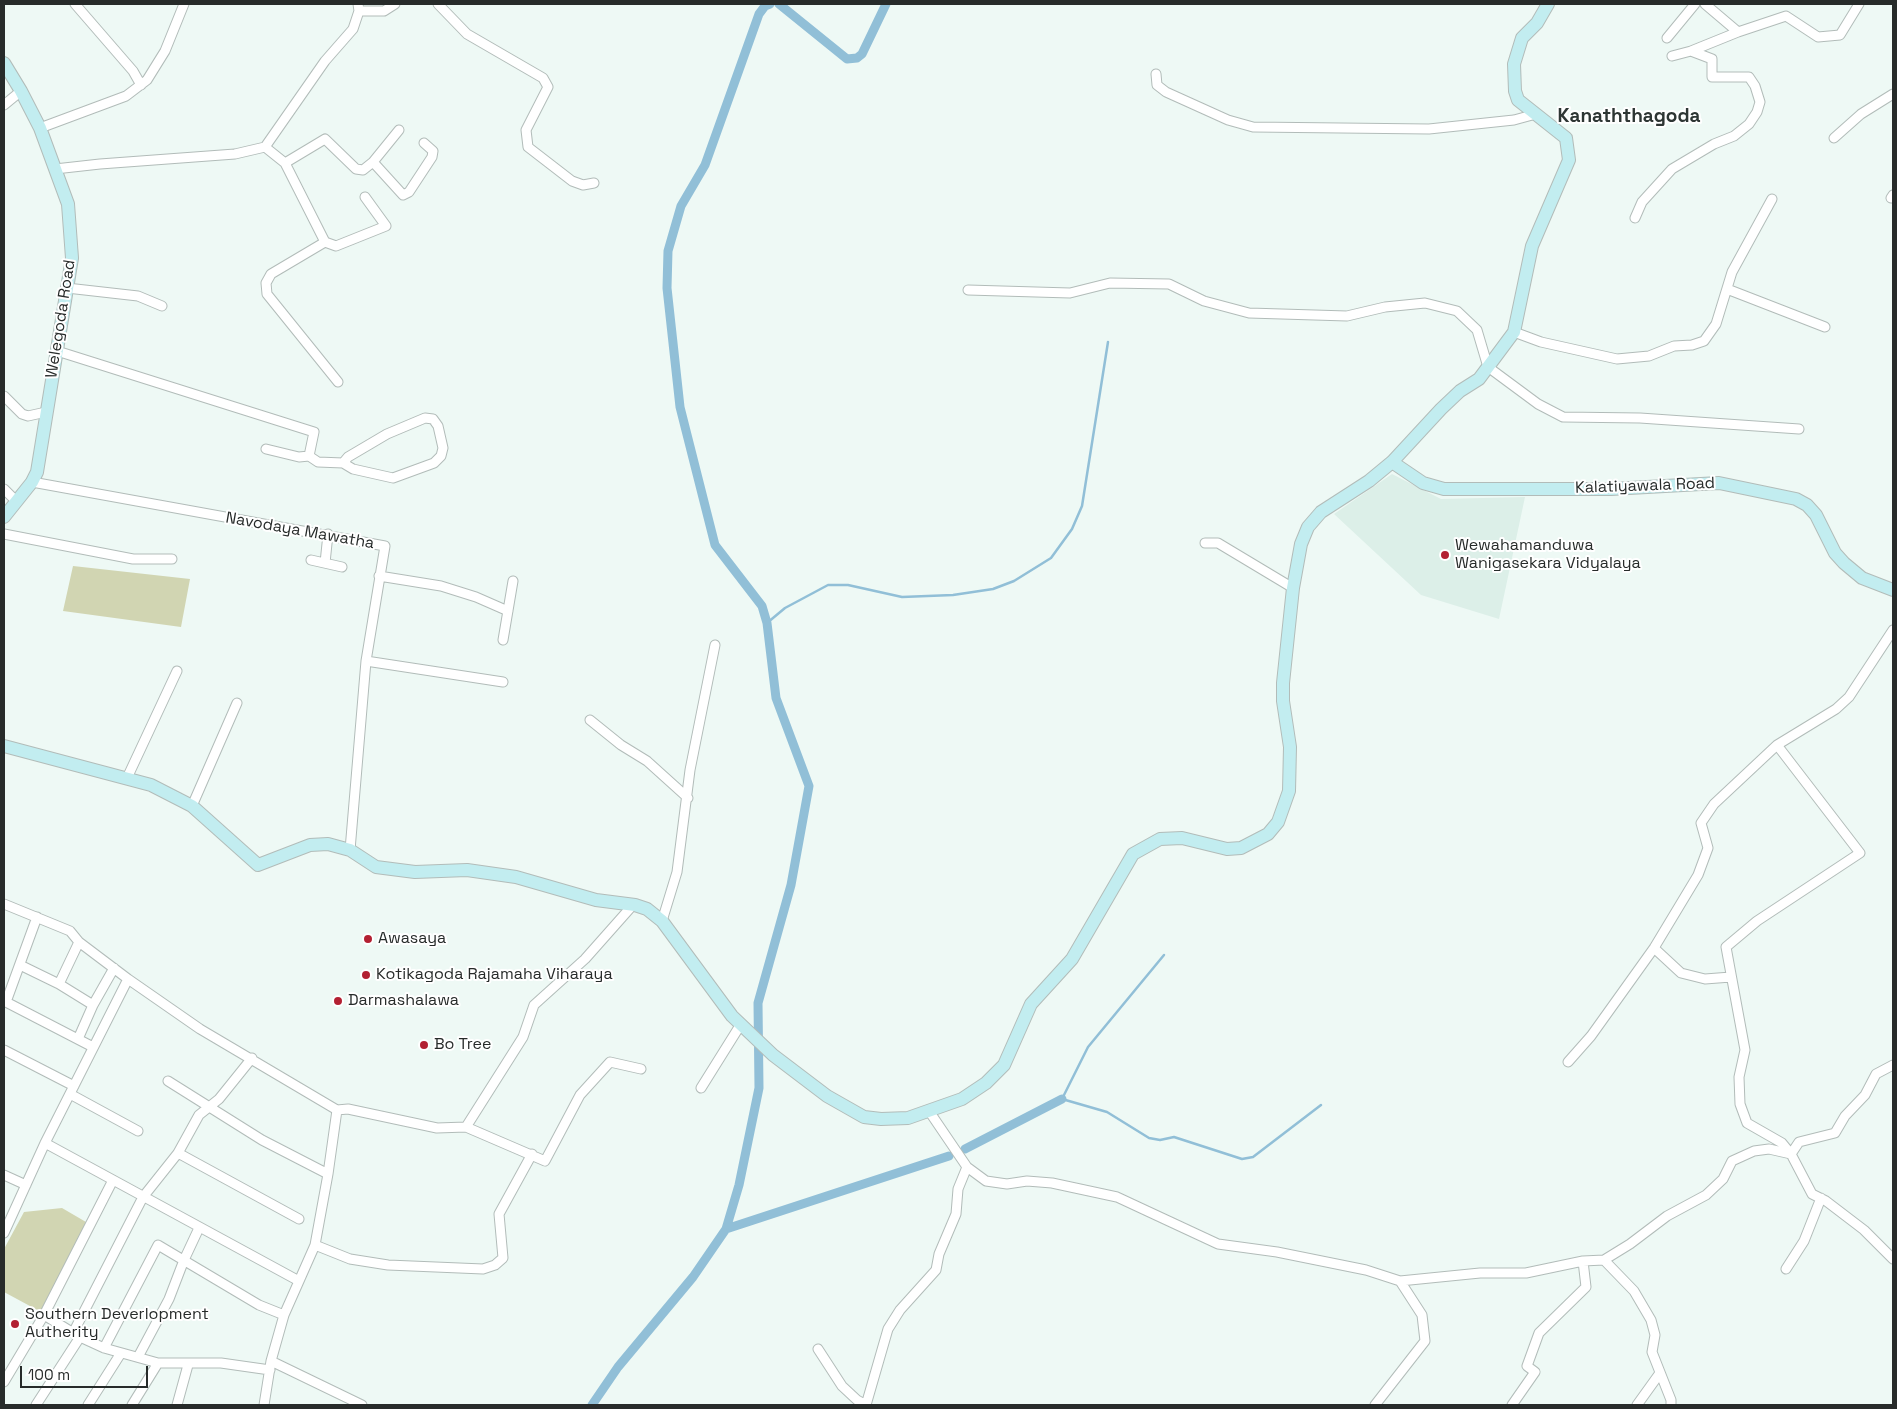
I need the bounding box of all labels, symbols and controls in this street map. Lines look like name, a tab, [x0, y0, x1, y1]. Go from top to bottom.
district label: Kanaththagoda	[1558, 106, 1700, 128]
street label: Welegoda Road	[42, 258, 80, 380]
street label: Kalatiyawala Road	[1575, 474, 1715, 498]
street label: Navodaya Mawatha	[224, 508, 376, 554]
place label: Wewahamanduwa Wanigasekara Vidyalaya	[1455, 536, 1641, 574]
marker: Wewahamanduwa Wanigasekara Vidyalaya	[1439, 549, 1451, 561]
place label: Awasaya	[378, 929, 446, 949]
marker: Awasaya	[362, 933, 374, 945]
place label: Kotikagoda Rajamaha Viharaya	[376, 965, 613, 985]
marker: Kotikagoda Rajamaha Viharaya	[360, 969, 372, 981]
place label: Darmashalawa	[348, 991, 459, 1011]
marker: Darmashalawa	[332, 995, 344, 1007]
place label: Bo Tree	[434, 1035, 491, 1055]
marker: Bo Tree	[418, 1039, 430, 1051]
place label: Southern Deverlopment Autherity	[25, 1305, 209, 1343]
marker: Southern Deverlopment Autherity	[9, 1318, 21, 1330]
scale bar	[22, 1356, 150, 1388]
text: 100 m	[28, 1365, 70, 1384]

